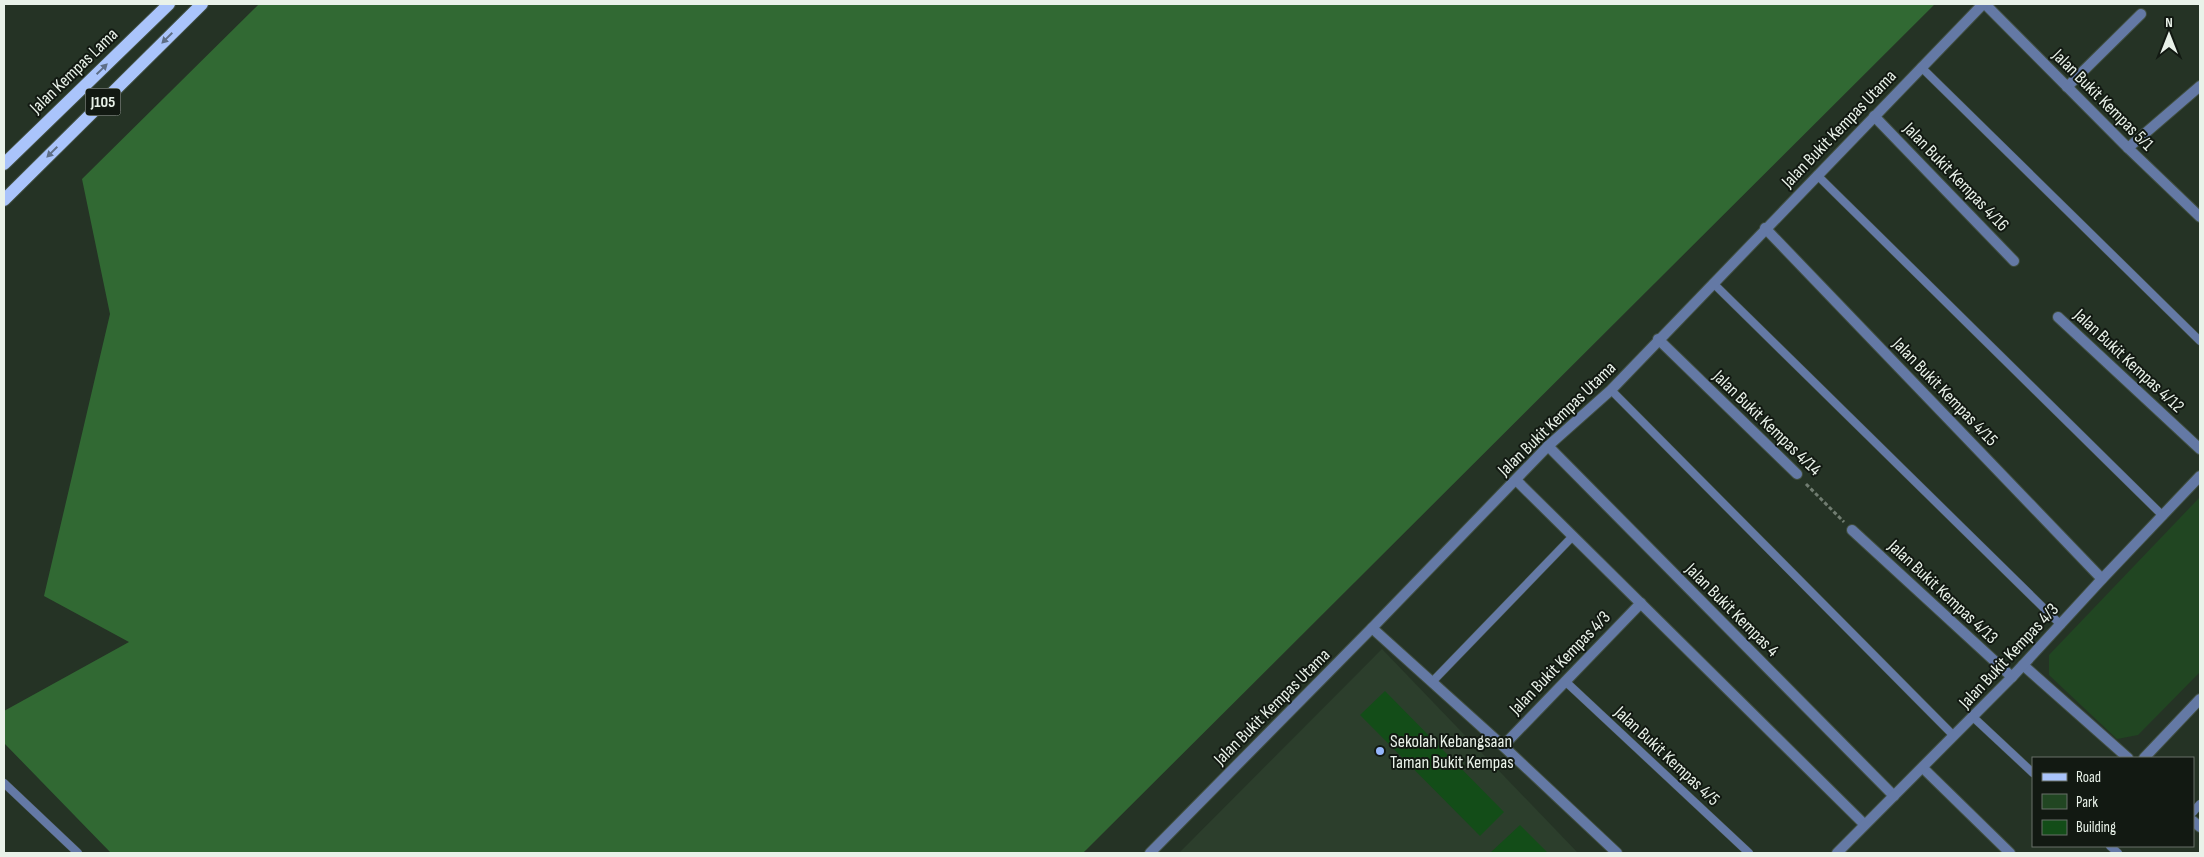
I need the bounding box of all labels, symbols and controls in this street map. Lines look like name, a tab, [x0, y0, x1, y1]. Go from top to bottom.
north arrow	[2144, 10, 2194, 60]
text: N	[2165, 14, 2173, 31]
street label: Jalan Kempas Lama	[25, 24, 122, 119]
one-way arrow	[162, 32, 174, 44]
street label: Jalan Bukit Kempas 5/1	[2047, 44, 2159, 156]
one-way arrow	[95, 63, 107, 75]
street label: Jalan Bukit Kempas Utama	[1777, 66, 1901, 193]
road number: J105	[86, 88, 120, 115]
street label: Jalan Bukit Kempas 4/16	[1898, 118, 2013, 236]
one-way arrow	[46, 146, 58, 158]
street label: Jalan Bukit Kempas 4/12	[2069, 304, 2188, 417]
street label: Jalan Bukit Kempas 4/15	[1887, 333, 2002, 450]
street label: Jalan Bukit Kempas Utama	[1493, 357, 1620, 481]
street label: Jalan Bukit Kempas 4/14	[1708, 365, 1826, 480]
street label: Jalan Bukit Kempas 4/13	[1883, 535, 2002, 648]
street label: Jalan Bukit Kempas 4	[1680, 558, 1783, 661]
street label: Jalan Bukit Kempas 4/3	[1954, 599, 2063, 714]
street label: Jalan Bukit Kempas 4/3	[1504, 607, 1615, 720]
street label: Jalan Bukit Kempas Utama	[1209, 645, 1334, 770]
street label: Jalan Bukit Kempas 4/5	[1609, 701, 1724, 810]
place label: Sekolah Kebangsaan Taman Bukit Kempas	[1390, 731, 1514, 773]
marker: Sekolah Kebangsaan Taman Bukit Kempas	[1374, 745, 1386, 757]
legend	[2032, 757, 2194, 847]
text: Road	[2076, 768, 2101, 787]
text: Park	[2076, 793, 2098, 812]
text: Building	[2076, 818, 2116, 837]

